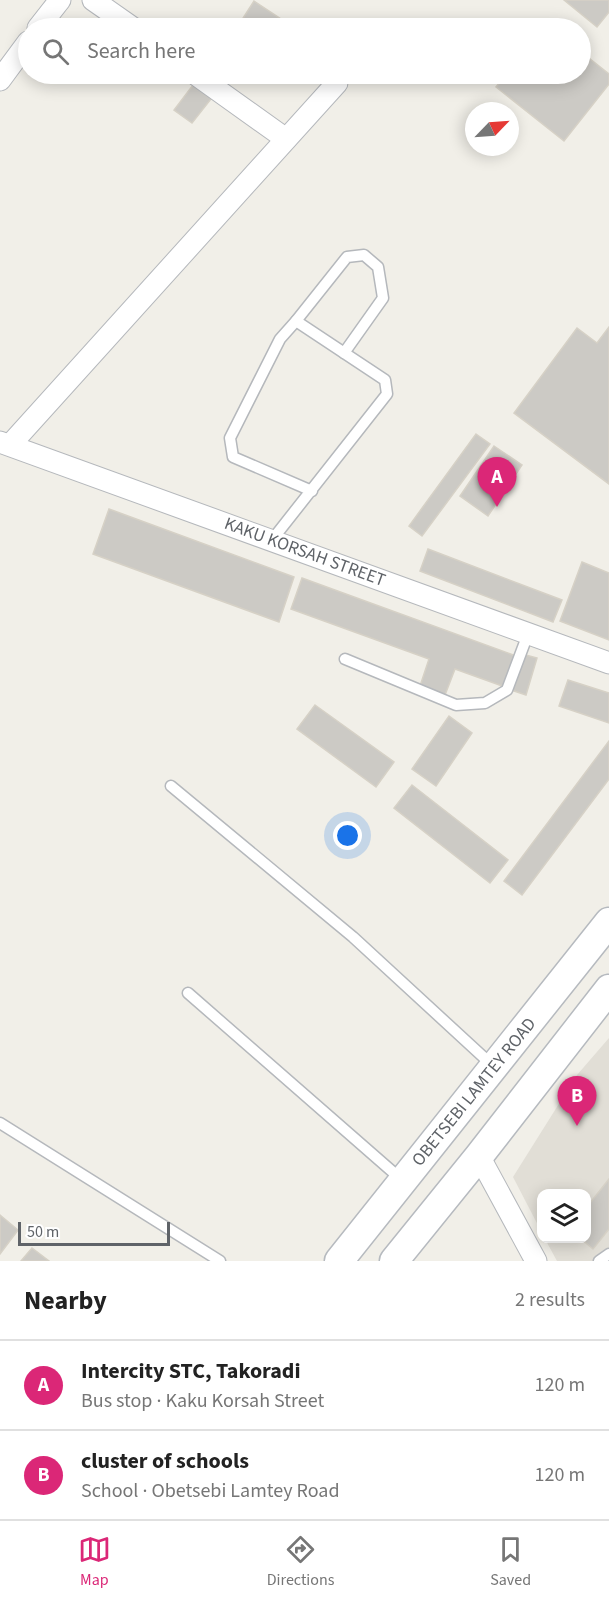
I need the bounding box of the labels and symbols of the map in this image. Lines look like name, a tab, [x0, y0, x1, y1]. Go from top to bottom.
north arrow	[465, 102, 519, 156]
pin: A	[478, 458, 516, 507]
street label: KAKU KORSAH STREET	[221, 511, 389, 593]
your location	[333, 821, 362, 850]
street label: OBETSEBI LAMTEY ROAD	[406, 1012, 542, 1172]
pin: B	[558, 1076, 596, 1126]
scale bar	[18, 1219, 170, 1246]

